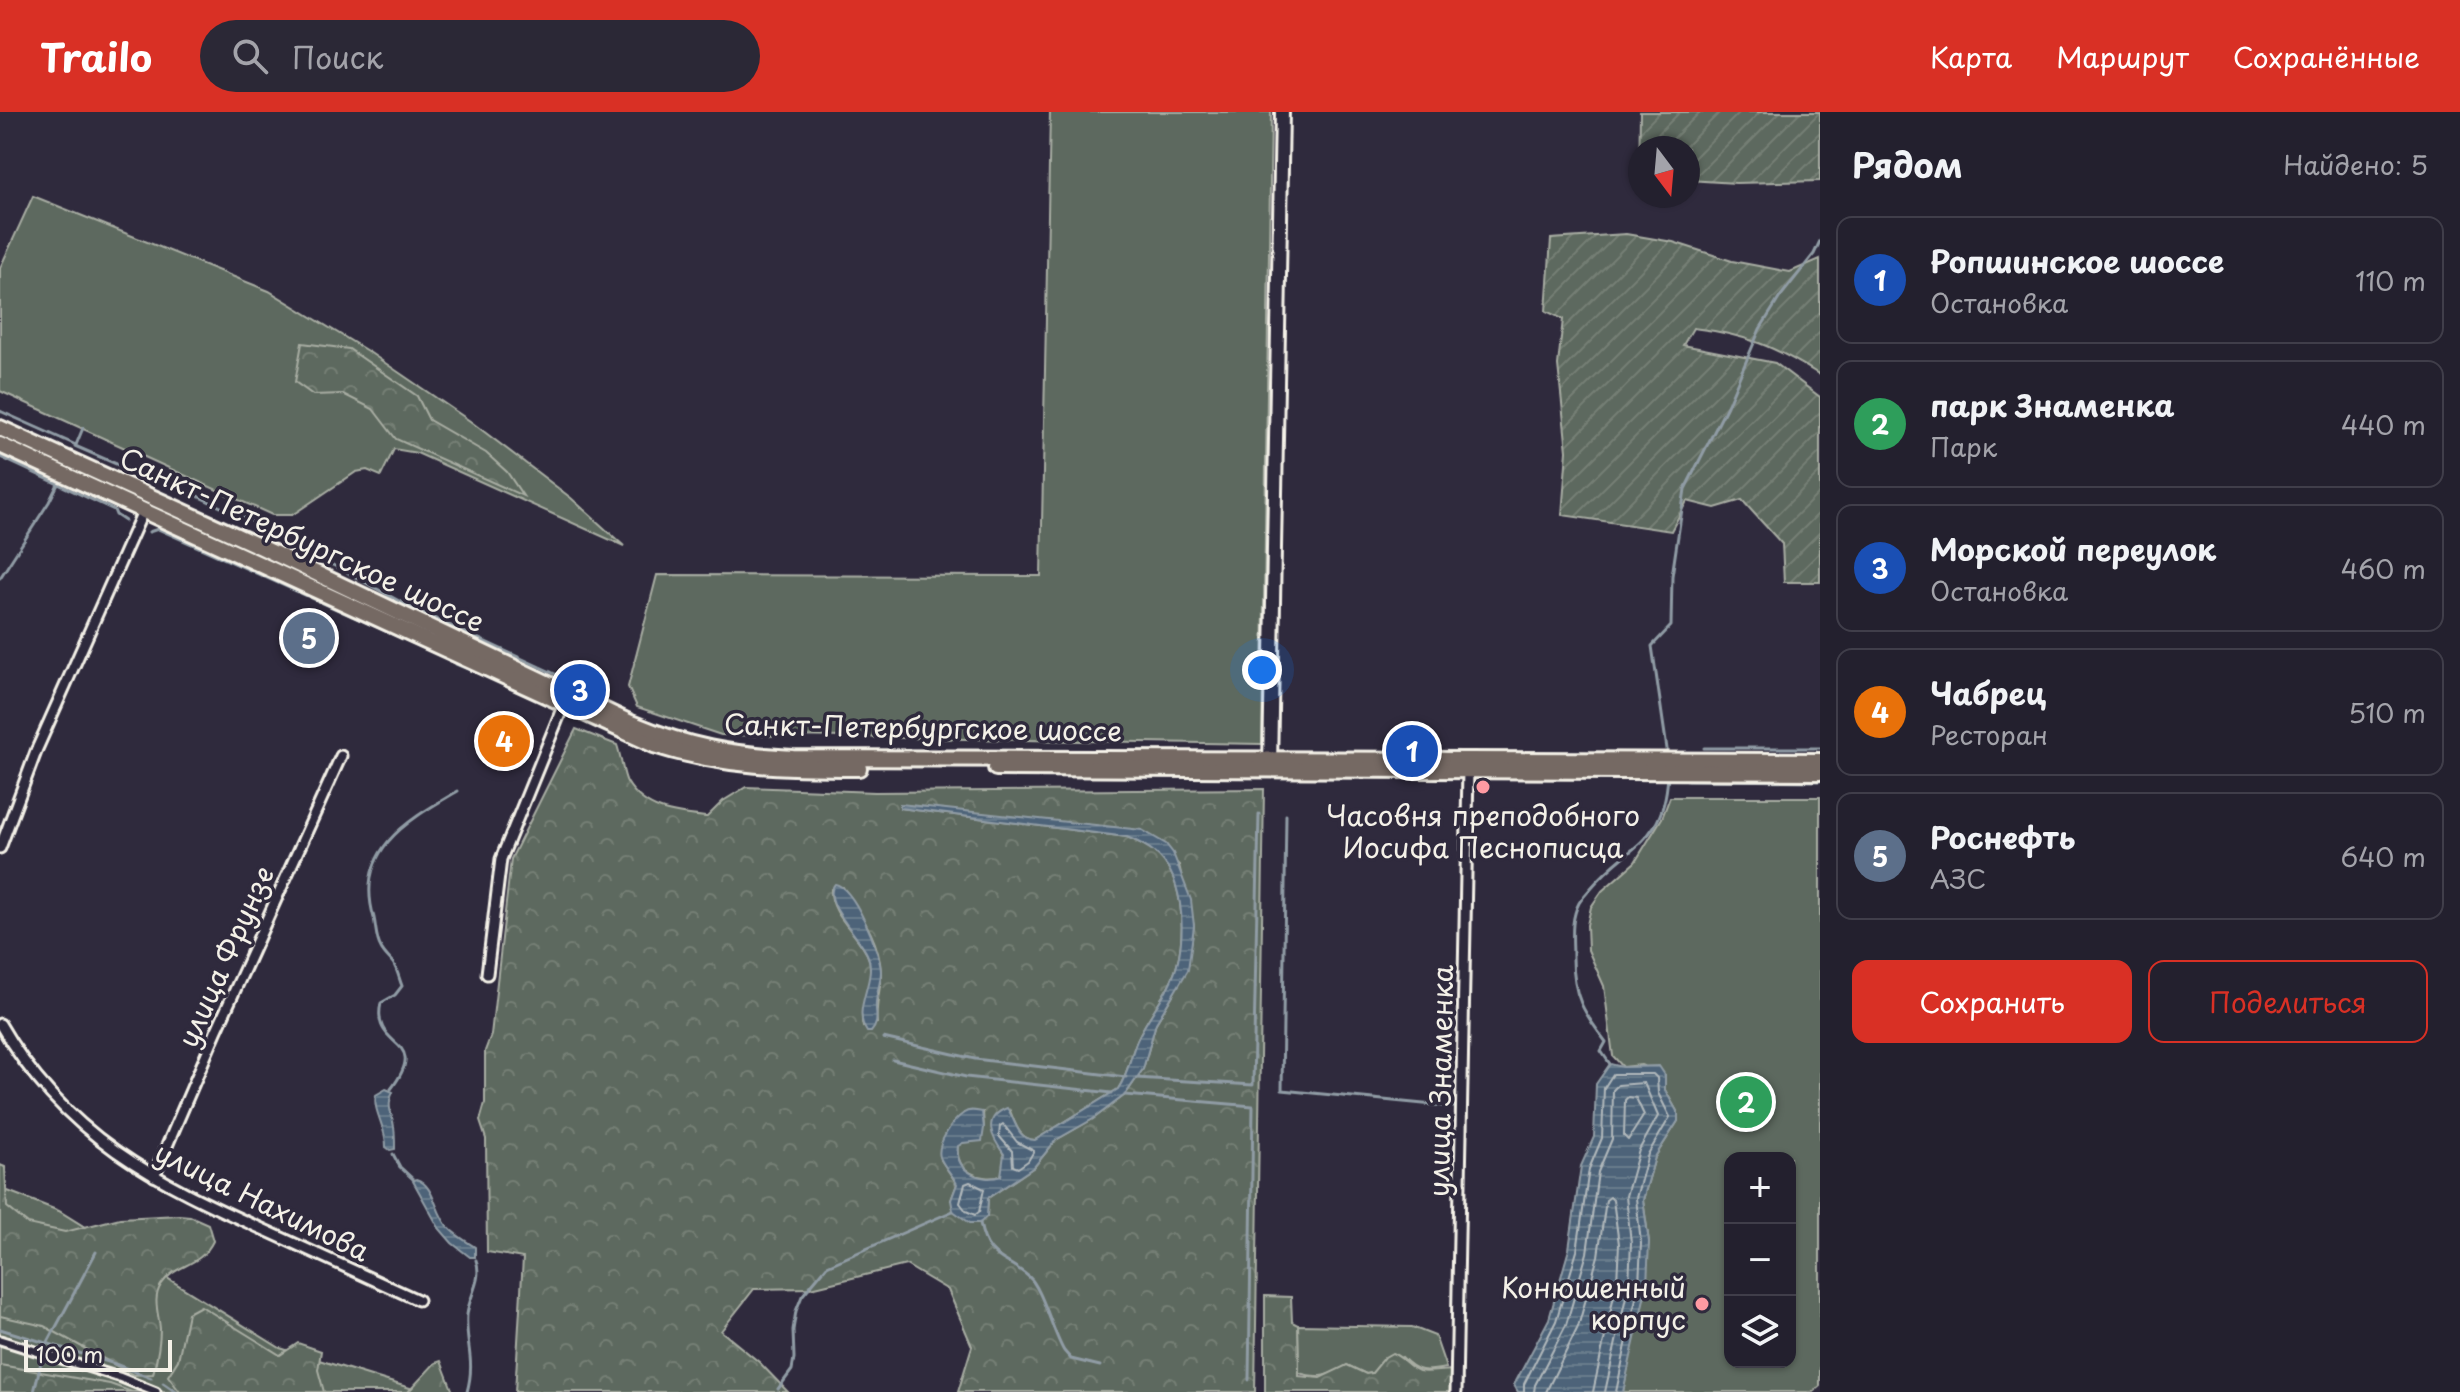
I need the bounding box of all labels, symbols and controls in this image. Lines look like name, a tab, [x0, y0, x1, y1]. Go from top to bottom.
search box	[200, 20, 760, 92]
text: Trailo	[40, 28, 152, 85]
icon: search	[228, 34, 272, 78]
text: Поиск	[292, 34, 383, 79]
text: Карта	[1930, 35, 2012, 78]
text: Маршрут	[2056, 35, 2189, 78]
text: Сохранённые	[2233, 35, 2420, 78]
north arrow	[1628, 136, 1700, 208]
text: Рядом	[1852, 138, 1963, 190]
text: Найдено: 5	[2283, 145, 2428, 184]
text: Ропшинское шоссе	[1930, 238, 2224, 283]
text: 1	[1874, 261, 1886, 300]
text: 110 m	[2355, 261, 2426, 300]
text: Остановка	[1930, 283, 2068, 322]
text: парк Знаменка	[1930, 382, 2175, 427]
text: 2	[1871, 405, 1889, 444]
text: 440 m	[2341, 405, 2426, 444]
text: Парк	[1930, 427, 1997, 466]
street label: Санкт-Петербургское шоссе	[113, 435, 492, 642]
text: Морской переулок	[1930, 526, 2216, 571]
text: 3	[1871, 549, 1889, 588]
text: 460 m	[2341, 549, 2426, 588]
text: Остановка	[1930, 571, 2068, 610]
pin: 5	[283, 608, 335, 668]
your location	[1242, 650, 1282, 690]
pin: 3	[554, 660, 606, 720]
text: Чабрец	[1930, 670, 2046, 715]
text: 4	[1871, 693, 1889, 732]
text: 510 m	[2348, 693, 2426, 732]
street label: Санкт-Петербургское шоссе	[724, 702, 1122, 751]
pin: 4	[478, 711, 530, 771]
text: Ресторан	[1930, 715, 2048, 754]
pin: 1	[1386, 721, 1438, 781]
marker: Часовня преподобного Иосифа Песнописца	[1474, 778, 1492, 796]
place label: Часовня преподобного Иосифа Песнописца	[1326, 793, 1640, 868]
text: Роснефть	[1930, 814, 2075, 859]
text: 5	[1872, 837, 1888, 876]
text: 640 m	[2340, 837, 2426, 876]
street label: улица Фрунзе	[165, 859, 284, 1054]
text: АЗС	[1930, 859, 1986, 898]
button: Сохранить	[1852, 960, 2132, 1043]
button: Поделиться	[2148, 960, 2428, 1043]
street label: улица Знаменка	[1416, 964, 1463, 1197]
pin: 2	[1720, 1072, 1772, 1132]
street label: улица Нахимова	[148, 1130, 378, 1272]
map controls	[1724, 1152, 1796, 1368]
button: +	[1724, 1152, 1796, 1224]
button: −	[1724, 1224, 1796, 1296]
place label: Конюшенный корпус	[1501, 1265, 1686, 1340]
marker: Конюшенный корпус	[1693, 1295, 1711, 1313]
button: layers	[1724, 1296, 1796, 1368]
scale bar	[24, 1336, 172, 1372]
text: 100 m	[36, 1337, 103, 1370]

